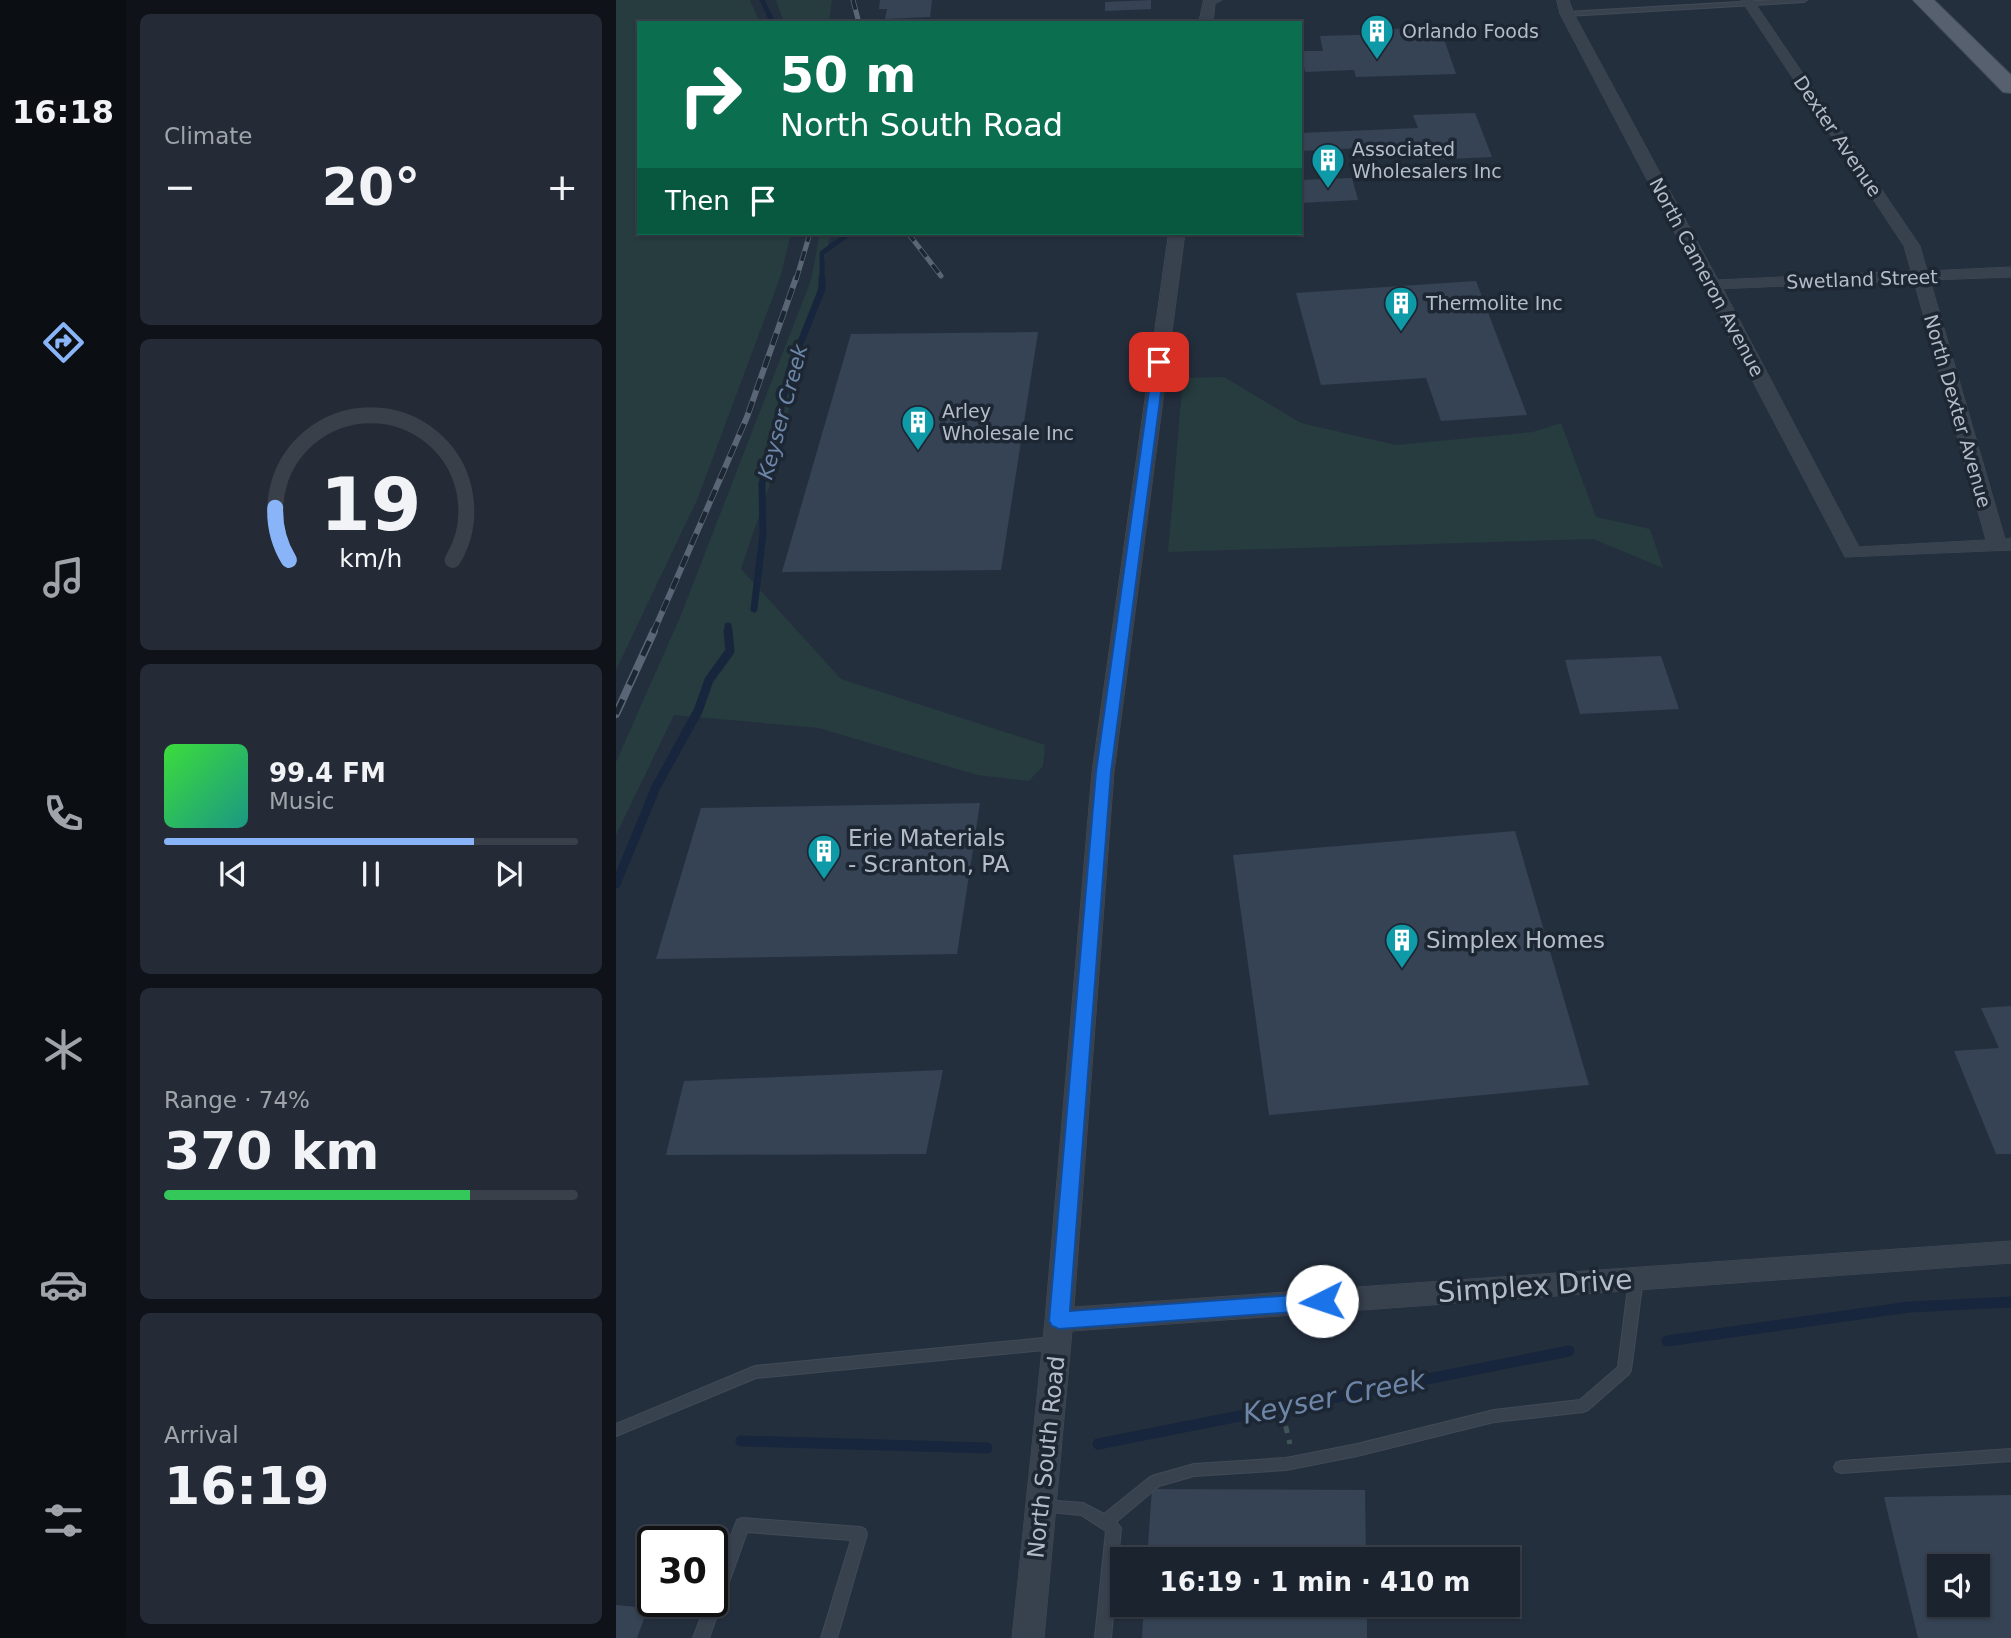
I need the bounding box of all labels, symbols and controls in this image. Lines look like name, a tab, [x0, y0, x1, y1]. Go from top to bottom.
building icon: Orlando Foods	[1358, 12, 1396, 61]
place label: Orlando Foods	[1402, 20, 1539, 42]
text: 50 m	[780, 47, 916, 104]
icon: right	[665, 49, 756, 140]
street label: Dexter Avenue	[1790, 71, 1886, 201]
text: 16:18	[12, 93, 114, 131]
text: North South Road	[780, 106, 1063, 144]
text: Climate	[164, 123, 253, 149]
place label: Associated Wholesalers Inc	[1352, 138, 1502, 182]
building icon: Associated Wholesalers Inc	[1309, 141, 1347, 190]
text: 20°	[322, 157, 420, 217]
text: −	[164, 165, 196, 209]
text: +	[546, 165, 578, 209]
street label: North Cameron Avenue	[1645, 174, 1769, 380]
icon: arrive	[744, 182, 782, 220]
text: Then	[665, 186, 730, 216]
street label: Swetland Street	[1786, 265, 1938, 293]
building icon: Thermolite Inc	[1382, 284, 1420, 333]
place label: Thermolite Inc	[1425, 292, 1563, 314]
street label: North Dexter Avenue	[1920, 312, 1996, 510]
icon: directions	[39, 318, 88, 367]
pin	[1129, 332, 1189, 392]
water label: Keyser Creek	[753, 341, 813, 482]
icon: arrive	[1140, 343, 1178, 381]
place label: Arley Wholesale Inc	[942, 400, 1074, 444]
building icon: Arley Wholesale Inc	[899, 403, 937, 452]
text: 19	[320, 463, 422, 548]
text: km/h	[339, 544, 403, 573]
icon: music	[39, 553, 88, 602]
text: 99.4 FM	[269, 758, 386, 788]
text: Music	[269, 788, 334, 814]
icon: phone	[39, 789, 88, 838]
place label: Erie Materials - Scranton, PA	[848, 825, 1010, 877]
building icon: Erie Materials - Scranton, PA	[805, 832, 843, 881]
icon: previous	[214, 855, 252, 893]
icon: pause	[352, 855, 390, 893]
icon: next	[490, 855, 528, 893]
building icon: Simplex Homes	[1383, 921, 1421, 970]
place label: Simplex Homes	[1426, 927, 1605, 953]
icon: climate	[39, 1025, 88, 1074]
text: Range · 74%	[164, 1087, 310, 1113]
text: 370 km	[164, 1121, 379, 1181]
icon: car	[39, 1260, 88, 1309]
street label: Simplex Drive	[1436, 1263, 1634, 1309]
position arrow	[1285, 1264, 1359, 1338]
street label: North South Road	[1022, 1354, 1070, 1560]
water label: Keyser Creek	[1240, 1363, 1430, 1431]
text: Arrival	[164, 1422, 239, 1448]
text: 16:19	[164, 1456, 330, 1516]
icon: filters	[39, 1496, 88, 1545]
speed limit sign: 30	[637, 1526, 728, 1617]
map controls	[1927, 1554, 1990, 1617]
button: sound	[1927, 1554, 1990, 1617]
text: 16:19 · 1 min · 410 m	[1160, 1567, 1470, 1597]

